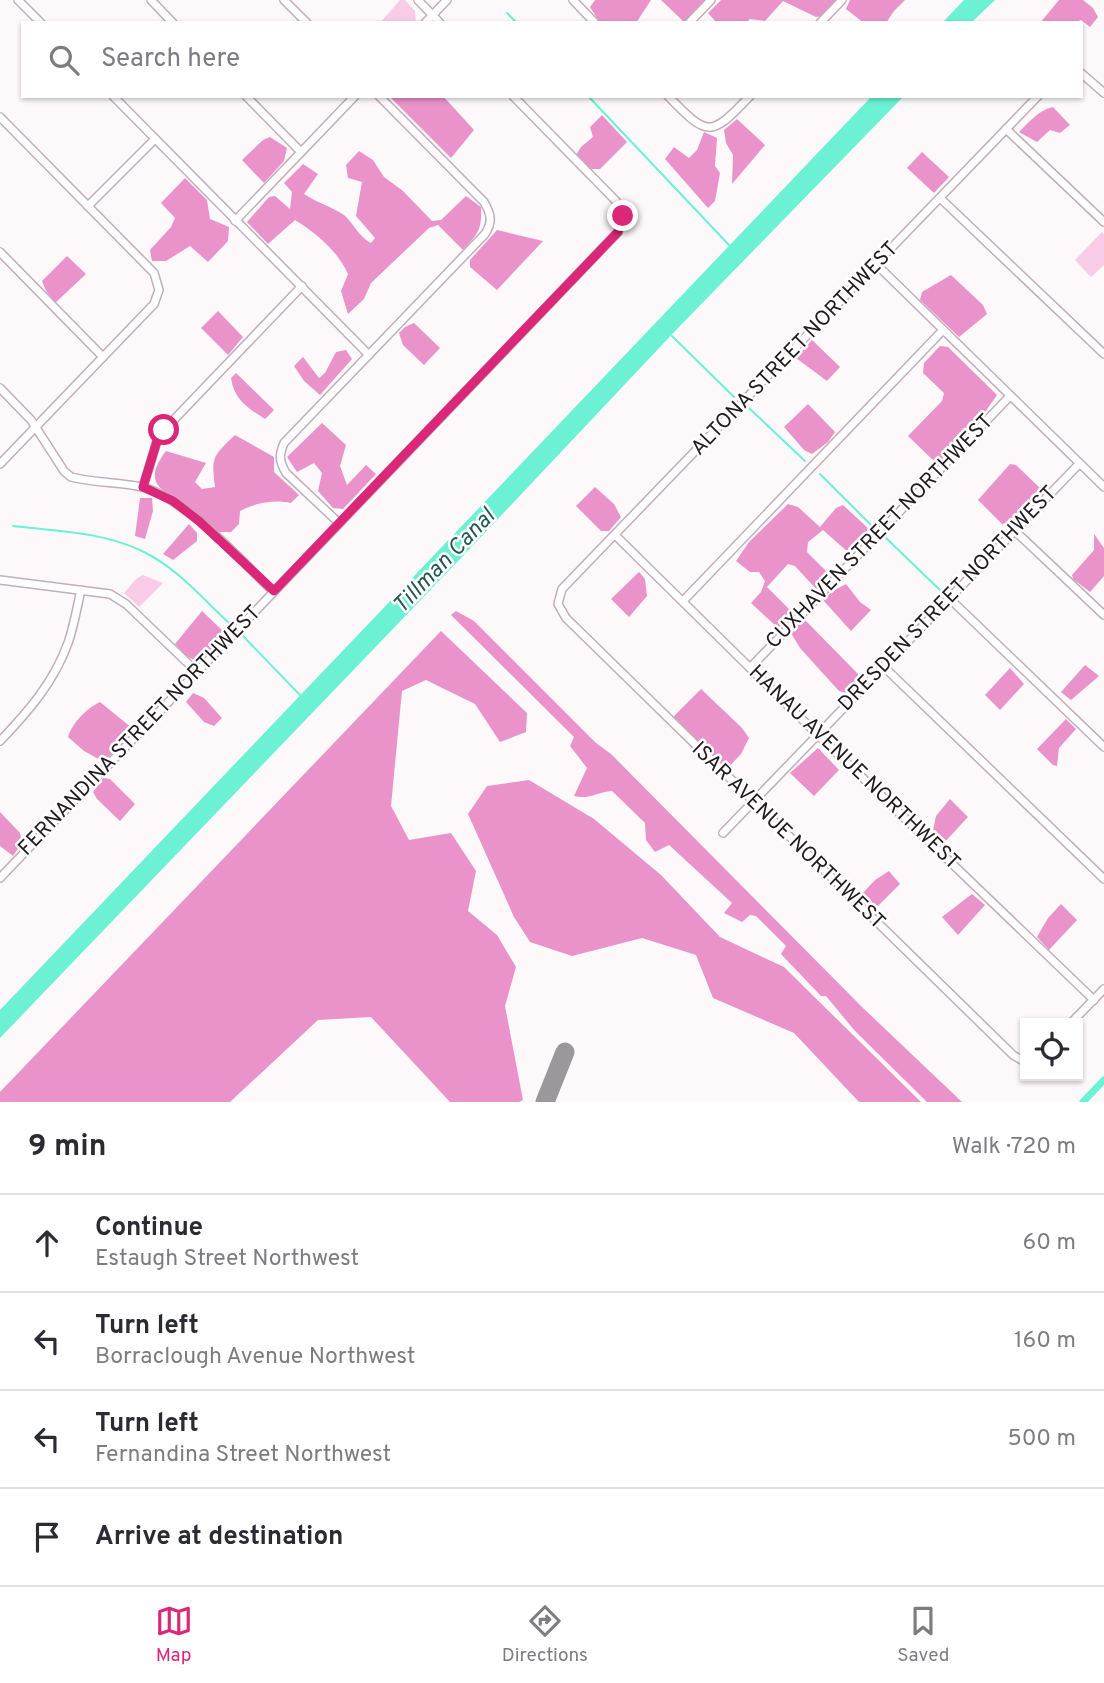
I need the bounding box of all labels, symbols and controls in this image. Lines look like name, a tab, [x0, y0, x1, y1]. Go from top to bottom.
search box	[21, 21, 1083, 98]
icon: search	[45, 41, 83, 79]
text: Search here	[101, 43, 240, 76]
route end	[607, 200, 638, 231]
street label: ALTONA STREET NORTHWEST	[685, 236, 905, 462]
street label: CUXHAVEN STREET NORTHWEST	[760, 409, 1000, 655]
route start	[148, 414, 179, 445]
street label: DRESDEN STREET NORTHWEST	[833, 480, 1063, 718]
water label: Tillman Canal	[388, 503, 503, 621]
street label: FERNANDINA STREET NORTHWEST	[13, 600, 267, 862]
street label: HANAU AVENUE NORTHWEST	[743, 660, 965, 876]
street label: ISAR AVENUE NORTHWEST	[685, 736, 891, 936]
map controls	[1020, 1018, 1083, 1081]
button: locate	[1020, 1018, 1083, 1081]
text: 9 min	[28, 1129, 106, 1166]
text: Walk · 720 m	[952, 1133, 1076, 1162]
text: Continue	[95, 1212, 203, 1245]
icon: ahead	[28, 1224, 66, 1262]
text: 60 m	[1023, 1229, 1076, 1258]
text: Estaugh Street Northwest	[95, 1245, 359, 1274]
text: Turn left	[95, 1310, 199, 1343]
icon: left	[28, 1322, 66, 1360]
text: 160 m	[1014, 1327, 1076, 1356]
text: Borraclough Avenue Northwest	[95, 1343, 416, 1372]
text: Turn left	[95, 1408, 199, 1441]
icon: left	[28, 1420, 66, 1458]
text: 500 m	[1008, 1425, 1076, 1454]
text: Fernandina Street Northwest	[95, 1441, 391, 1470]
icon: arrive	[28, 1518, 66, 1556]
text: Arrive at destination	[95, 1521, 343, 1554]
tab: Map	[155, 1602, 193, 1668]
tab: Directions	[502, 1602, 588, 1668]
tab: Saved	[897, 1602, 949, 1668]

